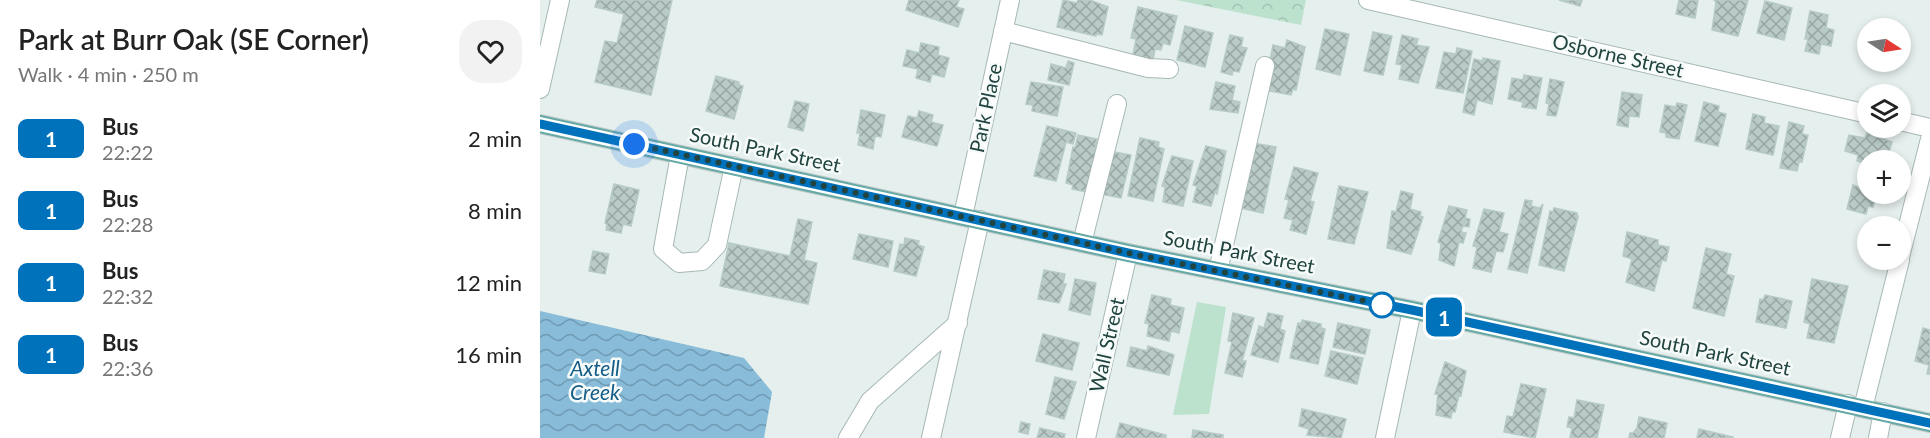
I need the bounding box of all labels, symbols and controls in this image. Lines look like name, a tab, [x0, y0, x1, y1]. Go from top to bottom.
north arrow	[1857, 18, 1911, 72]
map controls	[1857, 18, 1911, 270]
button: heart	[459, 20, 522, 83]
text: Park at Burr Oak (SE Corner)	[18, 22, 369, 56]
street label: Osborne Street	[1550, 28, 1686, 82]
street label: Park Place	[964, 61, 1006, 155]
text: Walk · 4 min · 250 m	[18, 62, 199, 86]
button: layers	[1857, 84, 1911, 138]
text: Bus	[102, 113, 138, 140]
street label: South Park Street	[688, 121, 843, 177]
text: 2 min	[468, 125, 522, 152]
text: 1	[45, 126, 57, 151]
your location	[619, 129, 649, 159]
text: 22:22	[102, 140, 153, 164]
button: +	[1857, 150, 1911, 204]
text: Bus	[102, 185, 138, 212]
text: 8 min	[468, 197, 522, 224]
text: 1	[45, 198, 57, 223]
text: 22:28	[102, 212, 153, 236]
button: −	[1857, 216, 1911, 270]
street label: South Park Street	[1162, 225, 1317, 277]
text: Bus	[102, 257, 138, 284]
text: 12 min	[455, 269, 522, 296]
text: 1	[45, 270, 57, 295]
text: 22:32	[102, 284, 153, 308]
unlabelled marker	[1369, 292, 1395, 318]
street label: Wall Street	[1083, 295, 1129, 395]
line badge: 1	[1424, 298, 1464, 336]
text: 1	[1438, 305, 1450, 330]
street label: South Park Street	[1638, 324, 1793, 380]
text: Bus	[102, 329, 138, 356]
text: 16 min	[455, 341, 522, 368]
text: 1	[45, 342, 57, 367]
water label: Axtell Creek	[569, 355, 621, 404]
text: 22:36	[102, 356, 153, 380]

